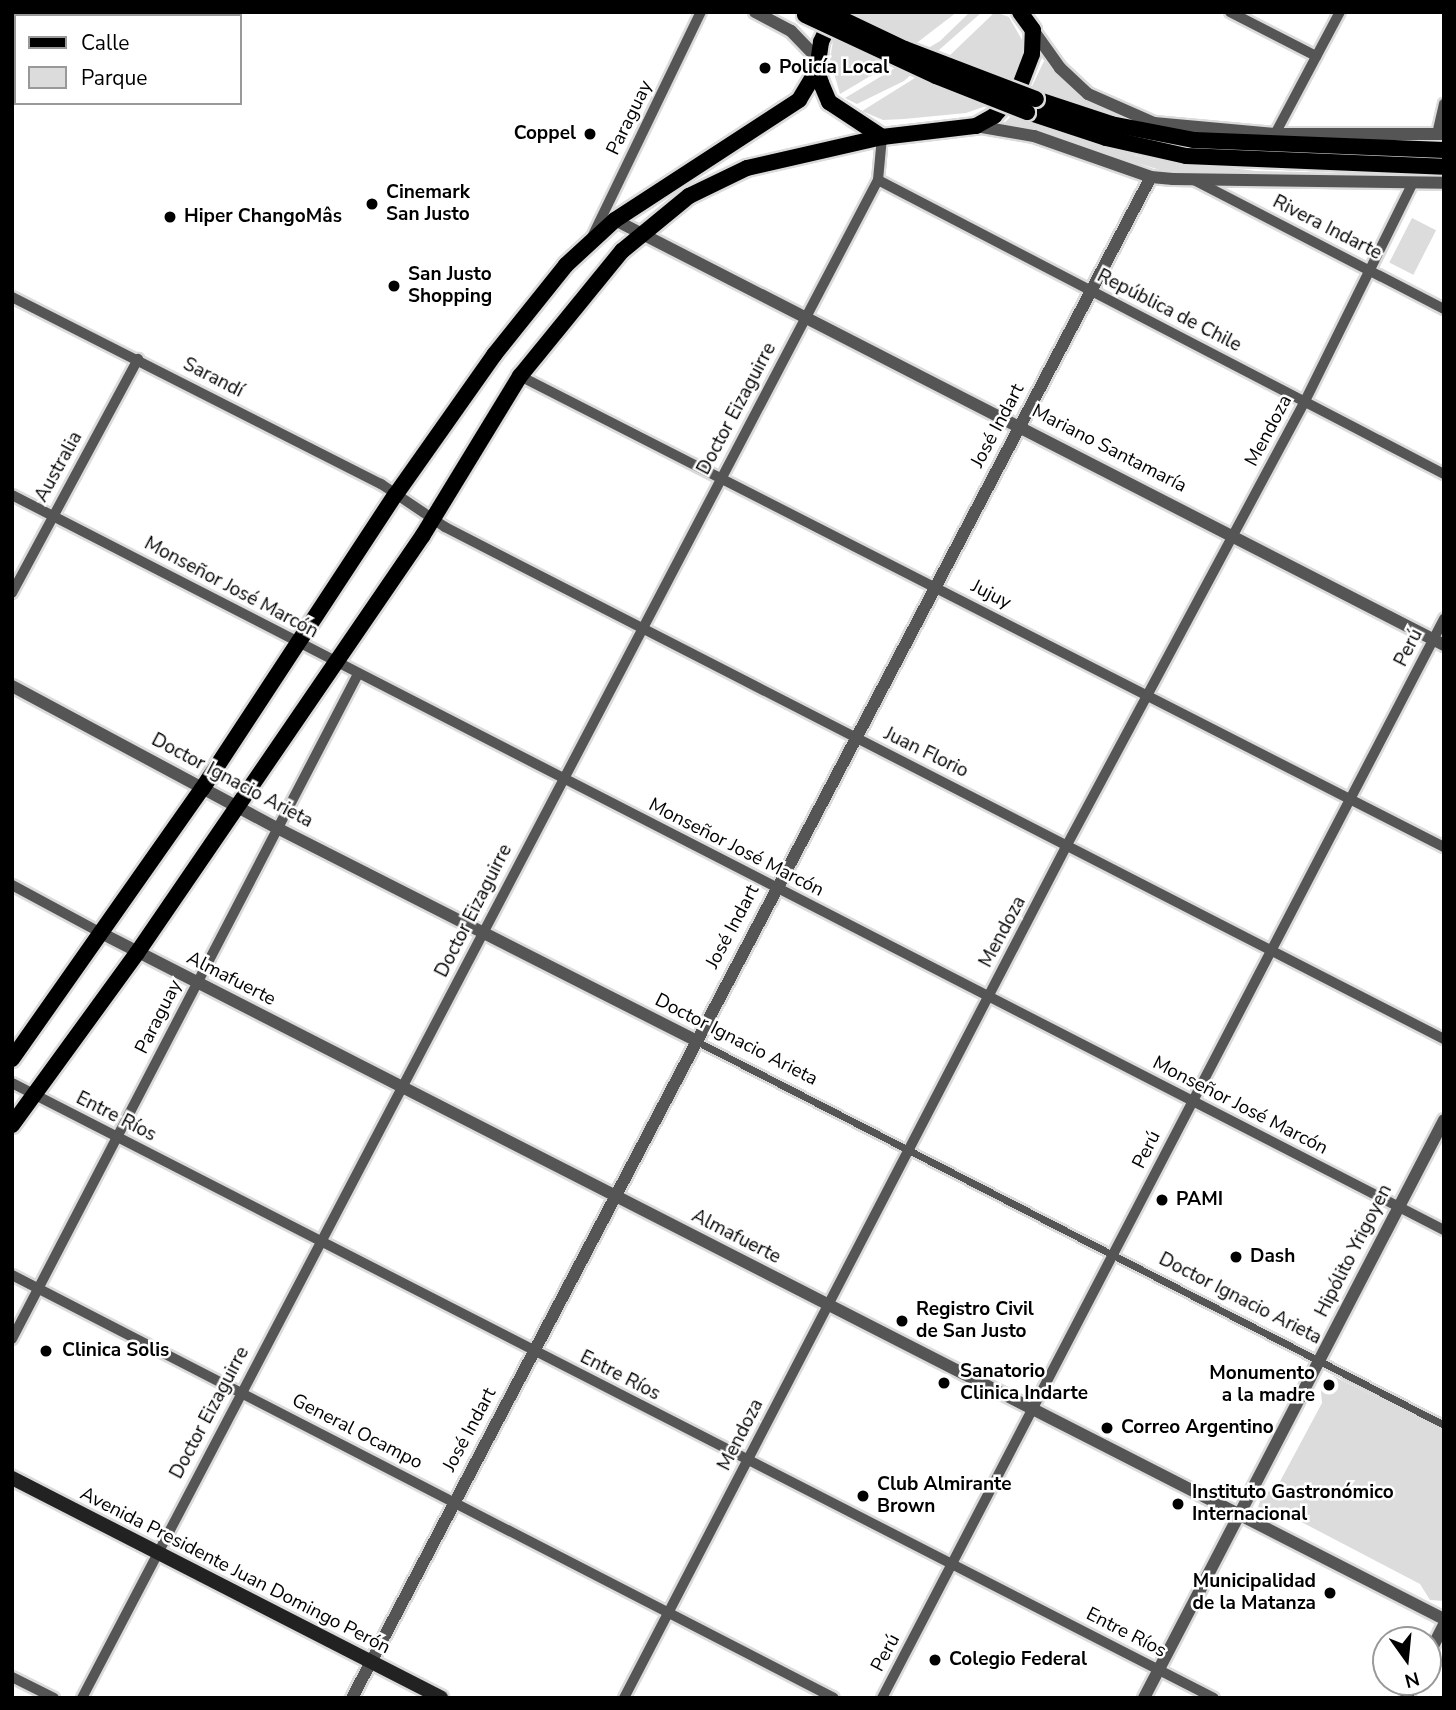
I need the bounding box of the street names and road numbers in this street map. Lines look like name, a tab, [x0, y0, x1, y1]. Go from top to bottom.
street label: Paraguay	[602, 77, 658, 159]
street label: Rivera Indarte	[1269, 191, 1385, 265]
street label: República de Chile	[1093, 265, 1245, 357]
street label: Doctor Eizaguirre	[693, 339, 781, 479]
street label: Sarandí	[179, 353, 247, 403]
street label: José Indart	[966, 380, 1030, 472]
street label: Mendoza	[1241, 391, 1297, 471]
street label: Mariano Santamaría	[1028, 400, 1190, 498]
street label: Australia	[30, 428, 88, 506]
street label: Monseñor José Marcón	[140, 532, 322, 644]
street label: Jujuy	[967, 575, 1015, 615]
street label: Perú	[1390, 625, 1428, 671]
street label: Juan Florio	[880, 723, 972, 783]
street label: Doctor Ignacio Arieta	[147, 729, 317, 833]
street label: Monseñor José Marcón	[645, 794, 827, 902]
street label: Doctor Eizaguirre	[431, 841, 517, 981]
street label: José Indart	[701, 881, 765, 973]
street label: Mendoza	[975, 892, 1031, 972]
street label: Almafuerte	[183, 947, 279, 1011]
street label: Paraguay	[131, 976, 187, 1058]
street label: Doctor Ignacio Arieta	[651, 989, 821, 1091]
street label: Monseñor José Marcón	[1149, 1052, 1331, 1160]
street label: Entre Ríos	[72, 1087, 160, 1147]
street label: Perú	[1128, 1127, 1166, 1173]
street label: Hipólito Yrigoyen	[1311, 1181, 1397, 1321]
street label: Almafuerte	[688, 1205, 784, 1269]
street label: Doctor Ignacio Arieta	[1155, 1248, 1325, 1350]
street label: Doctor Eizaguirre	[166, 1343, 254, 1483]
street label: Entre Ríos	[576, 1346, 664, 1406]
street label: José Indart	[438, 1384, 502, 1476]
street label: General Ocampo	[288, 1389, 426, 1475]
street label: Mendoza	[713, 1395, 769, 1475]
street label: Avenida Presidente Juan Domingo Perón	[76, 1483, 394, 1659]
street label: Entre Ríos	[1082, 1603, 1170, 1663]
street label: Perú	[867, 1630, 905, 1676]

